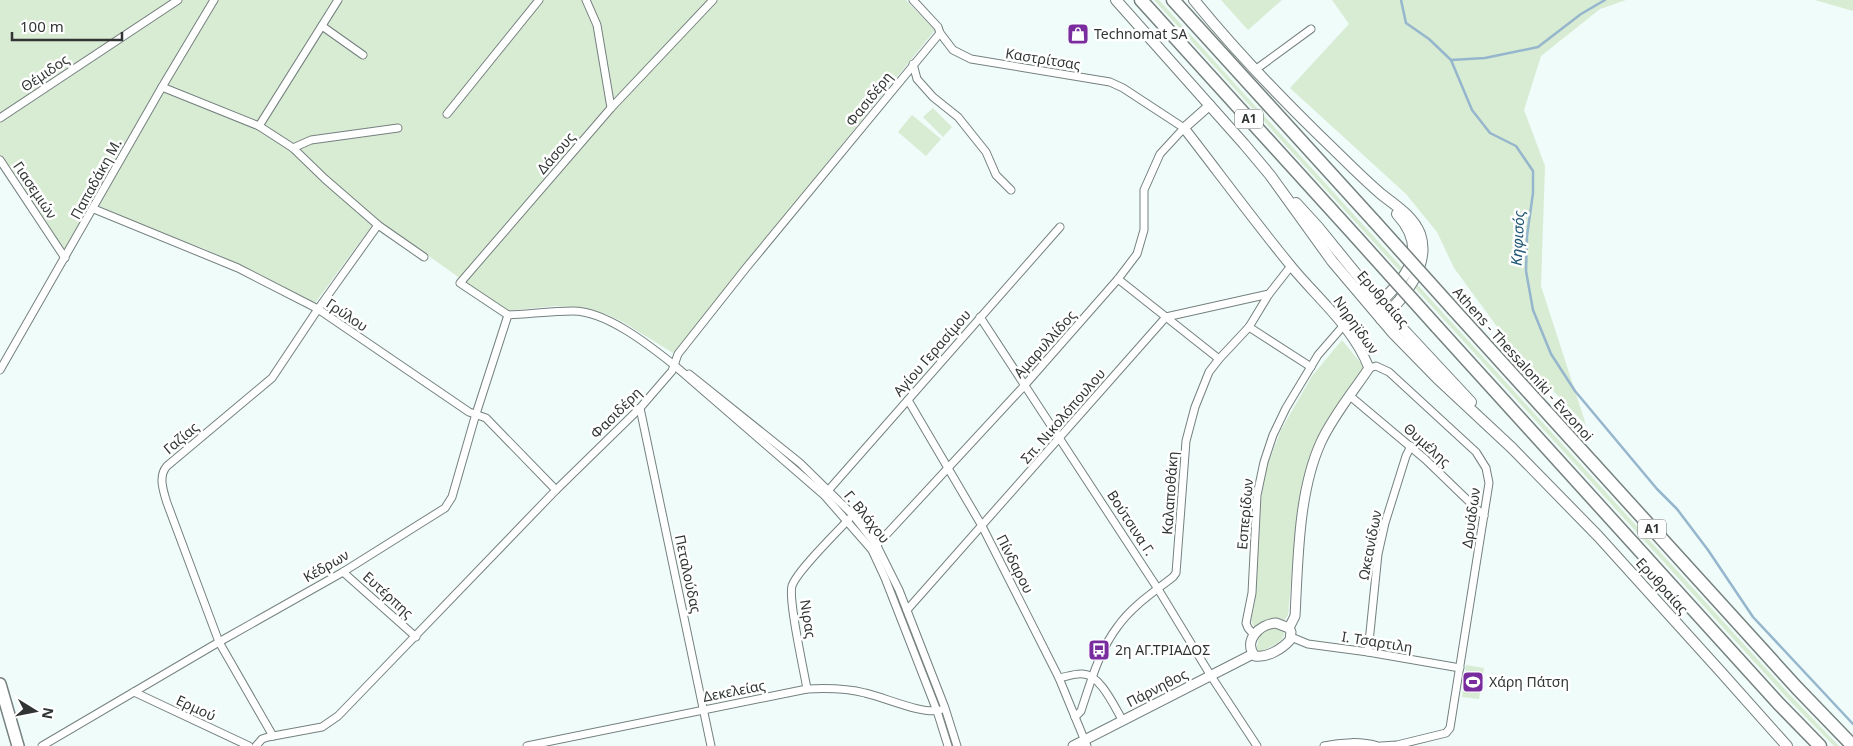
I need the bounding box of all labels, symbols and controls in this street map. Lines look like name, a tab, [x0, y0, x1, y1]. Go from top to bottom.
scale bar	[12, 10, 122, 42]
text: 100 m	[20, 16, 64, 36]
shop icon: Technomat SA	[1066, 22, 1090, 46]
place label: Technomat SA	[1094, 24, 1188, 43]
street label: Καστρίτσας	[1004, 43, 1082, 74]
street label: Θέμιδος	[17, 49, 73, 96]
street label: Φασιδέρη	[841, 67, 896, 130]
road number: Α1	[1235, 110, 1263, 128]
street label: Δάσους	[532, 128, 579, 178]
street label: Παπαδάκη Μ.	[66, 135, 126, 222]
street label: Γιασεμιών	[9, 157, 62, 222]
water label: Κηφισός	[1506, 210, 1528, 266]
street label: Ερυθραίας	[1353, 266, 1414, 331]
street label: Athens - Thessaloniki - Evzonoi	[1449, 283, 1598, 445]
street label: Νηρηϊδων	[1329, 292, 1383, 358]
street label: Γρύλου	[323, 294, 372, 335]
street label: Αγίου Γερασίμου	[889, 305, 975, 400]
street label: Αμαρυλλίδος	[1009, 306, 1080, 382]
street label: Σπ. Νικολόπουλου	[1016, 364, 1109, 467]
street label: Φασιδέρη	[586, 383, 645, 442]
street label: Γαζίας	[159, 417, 202, 458]
street label: Θυμέλης	[1400, 419, 1455, 471]
street label: Καλαποθάκη	[1157, 451, 1182, 535]
street label: Εσπερίδων	[1232, 478, 1257, 550]
street label: Γ. Βλάχου	[840, 486, 895, 547]
street label: Βούτσινα Γ.	[1103, 486, 1160, 559]
street label: Δρυάδων	[1457, 487, 1484, 549]
street label: Ωκεανίδων	[1353, 508, 1386, 581]
road number: Α1	[1638, 520, 1666, 538]
street label: Πίνδαρου	[992, 531, 1038, 597]
street label: Πεταλούδας	[671, 533, 706, 615]
street label: Κέδρων	[299, 545, 352, 586]
street label: Ερυθραίας	[1632, 553, 1693, 618]
street label: Ευτέρπης	[359, 567, 418, 623]
street label: Νιρας	[796, 598, 821, 640]
street label: Ι. Τσαρτιλη	[1340, 627, 1414, 656]
bus stop icon: 2η ΑΓ.ΤΡΙΑΔΟΣ	[1087, 638, 1111, 662]
place label: 2η ΑΓ.ΤΡΙΑΔΟΣ	[1115, 640, 1210, 659]
street label: Πάρνηθος	[1123, 664, 1191, 711]
sports icon: Χάρη Πάτση	[1461, 670, 1485, 694]
place label: Χάρη Πάτση	[1489, 672, 1569, 691]
street label: Δεκελείας	[701, 675, 767, 706]
north arrow	[10, 686, 60, 736]
street label: Ερμού	[173, 690, 219, 725]
text: N	[38, 706, 59, 721]

